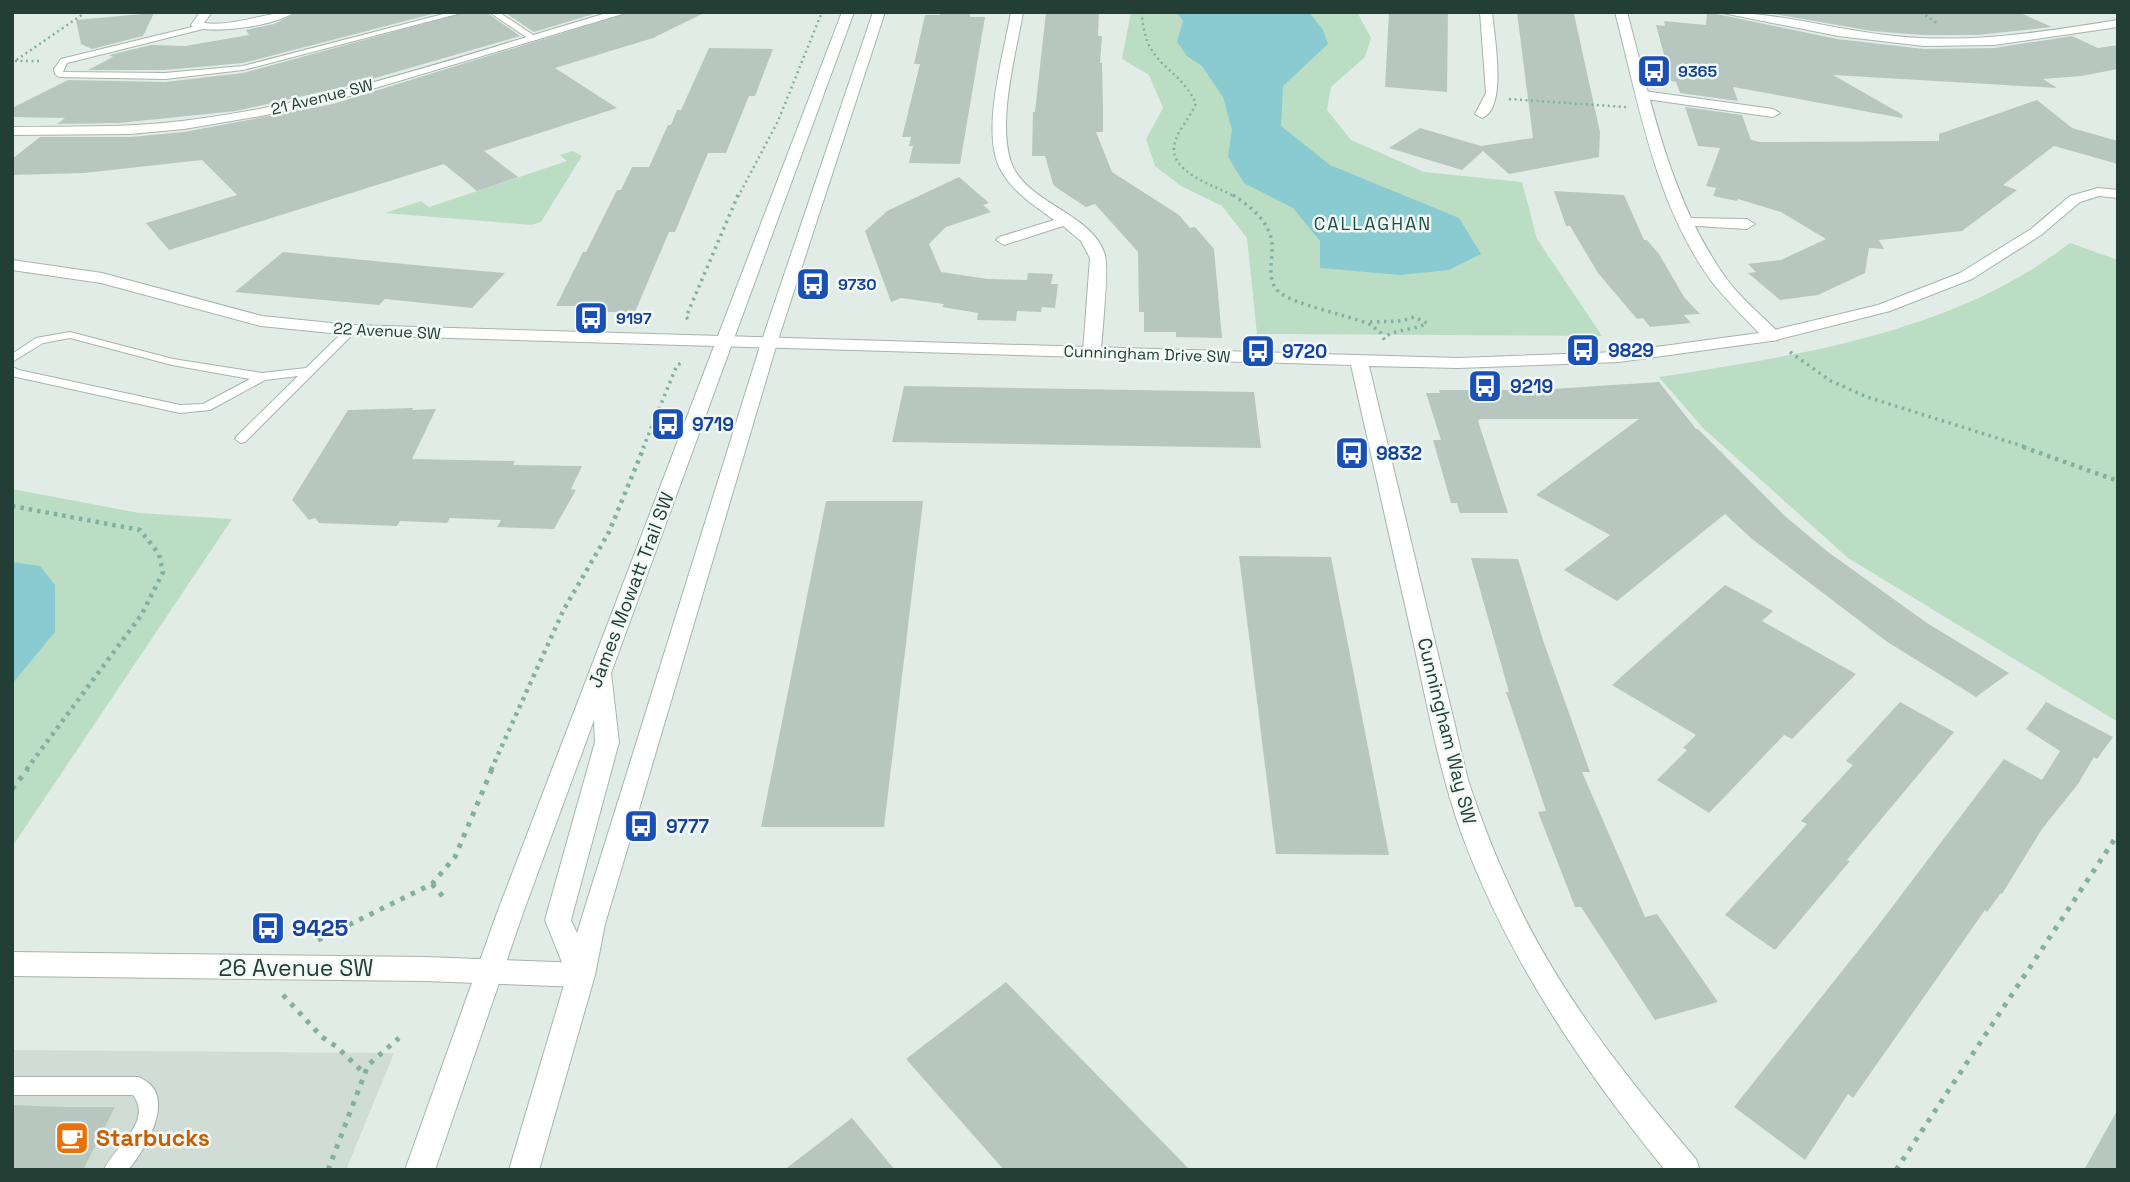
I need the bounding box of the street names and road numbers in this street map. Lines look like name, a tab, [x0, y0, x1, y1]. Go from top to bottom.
street label: 21 Avenue SW	[269, 74, 375, 120]
street label: 22 Avenue SW	[333, 318, 441, 344]
street label: Cunningham Drive SW	[1063, 341, 1231, 367]
street label: James Mowatt Trail SW	[582, 489, 680, 691]
street label: Cunningham Way SW	[1412, 635, 1482, 827]
street label: 26 Avenue SW	[219, 953, 373, 983]

